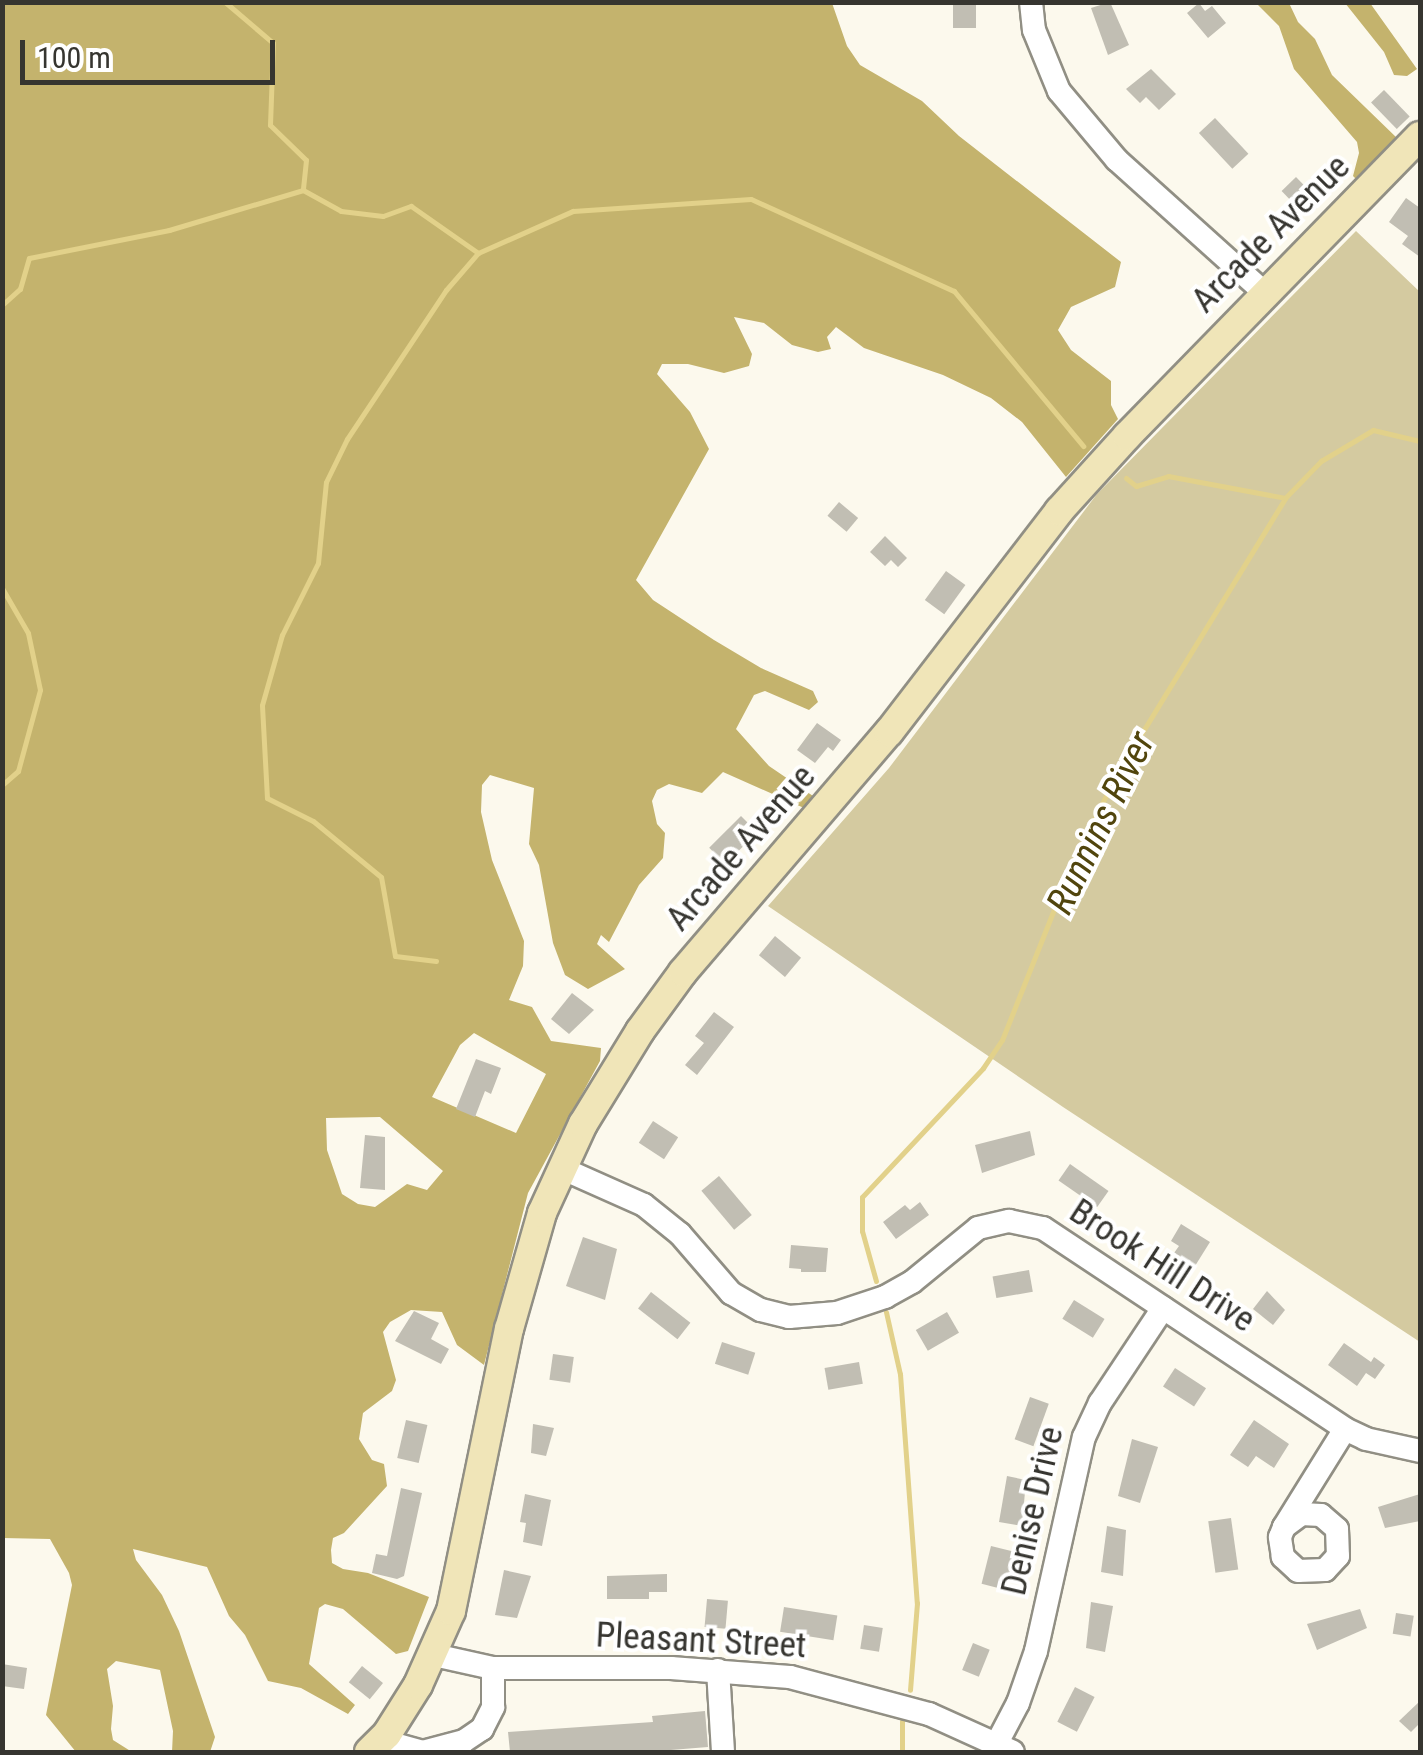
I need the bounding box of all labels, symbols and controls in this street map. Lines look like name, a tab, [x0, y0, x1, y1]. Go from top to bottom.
scale bar	[25, 20, 280, 82]
text: 100 m	[37, 40, 111, 75]
street label: Arcade Avenue	[1183, 146, 1359, 322]
water label: Runnins River	[1037, 725, 1165, 921]
street label: Arcade Avenue	[658, 756, 824, 940]
street label: Brook Hill Drive	[1062, 1191, 1262, 1341]
street label: Denise Drive	[993, 1423, 1073, 1599]
street label: Pleasant Street	[595, 1615, 807, 1667]

